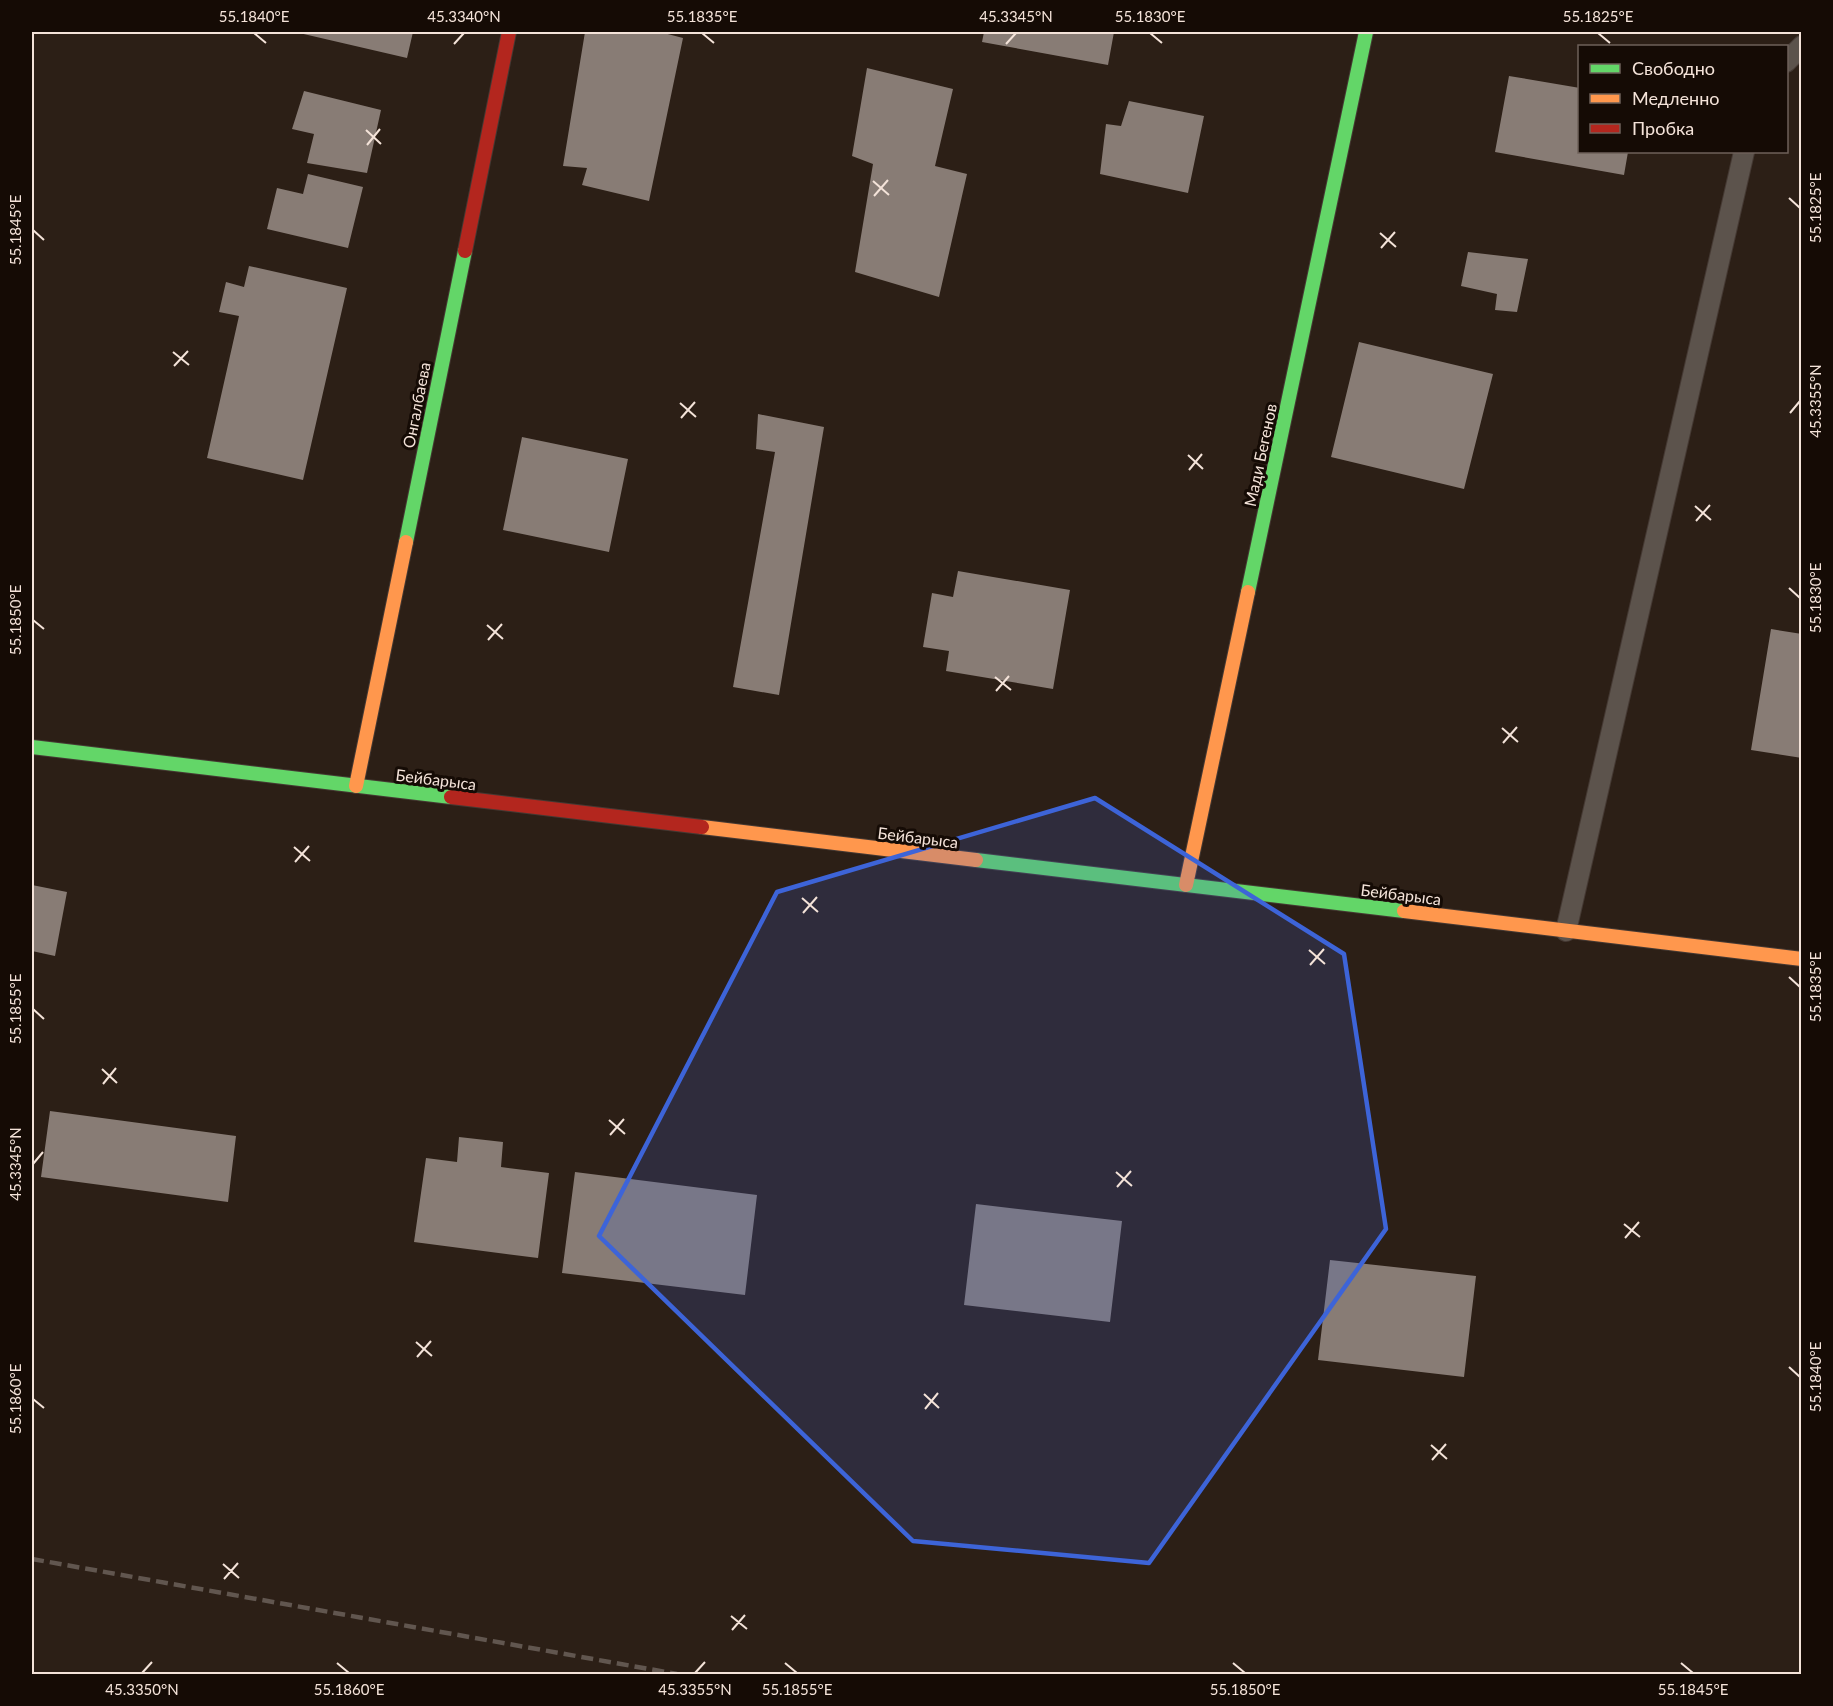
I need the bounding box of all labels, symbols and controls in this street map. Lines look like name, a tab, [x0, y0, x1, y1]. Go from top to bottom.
text: 55.1840°E	[219, 7, 289, 25]
text: 45.3340°N	[427, 7, 501, 25]
text: 55.1835°E	[667, 7, 737, 25]
text: 45.3345°N	[979, 7, 1053, 25]
text: 55.1830°E	[1115, 7, 1185, 25]
text: 55.1825°E	[1563, 7, 1633, 25]
legend	[1578, 45, 1788, 153]
text: Свободно	[1632, 57, 1715, 79]
text: Медленно	[1632, 87, 1720, 109]
text: Пробка	[1632, 117, 1694, 139]
text: 55.1825°E	[1806, 173, 1824, 243]
text: 55.1845°E	[6, 195, 24, 265]
street label: Онгалбаева	[398, 360, 434, 450]
text: 45.3355°N	[1806, 364, 1824, 438]
street label: Мади Бегенов	[1240, 402, 1280, 508]
text: 55.1830°E	[1806, 563, 1824, 633]
text: 55.1850°E	[6, 585, 24, 655]
street label: Бейбарыса	[395, 765, 477, 793]
street label: Бейбарыса	[877, 823, 959, 851]
street label: Бейбарыса	[1360, 880, 1442, 908]
text: 55.1835°E	[1806, 952, 1824, 1022]
text: 55.1855°E	[6, 974, 24, 1044]
text: 45.3345°N	[6, 1127, 24, 1201]
text: 55.1840°E	[1806, 1342, 1824, 1412]
text: 55.1860°E	[6, 1364, 24, 1434]
text: 45.3350°N	[105, 1680, 179, 1698]
text: 55.1860°E	[314, 1680, 384, 1698]
text: 45.3355°N	[658, 1680, 732, 1698]
text: 55.1855°E	[762, 1680, 832, 1698]
text: 55.1850°E	[1210, 1680, 1280, 1698]
text: 55.1845°E	[1658, 1680, 1728, 1698]

